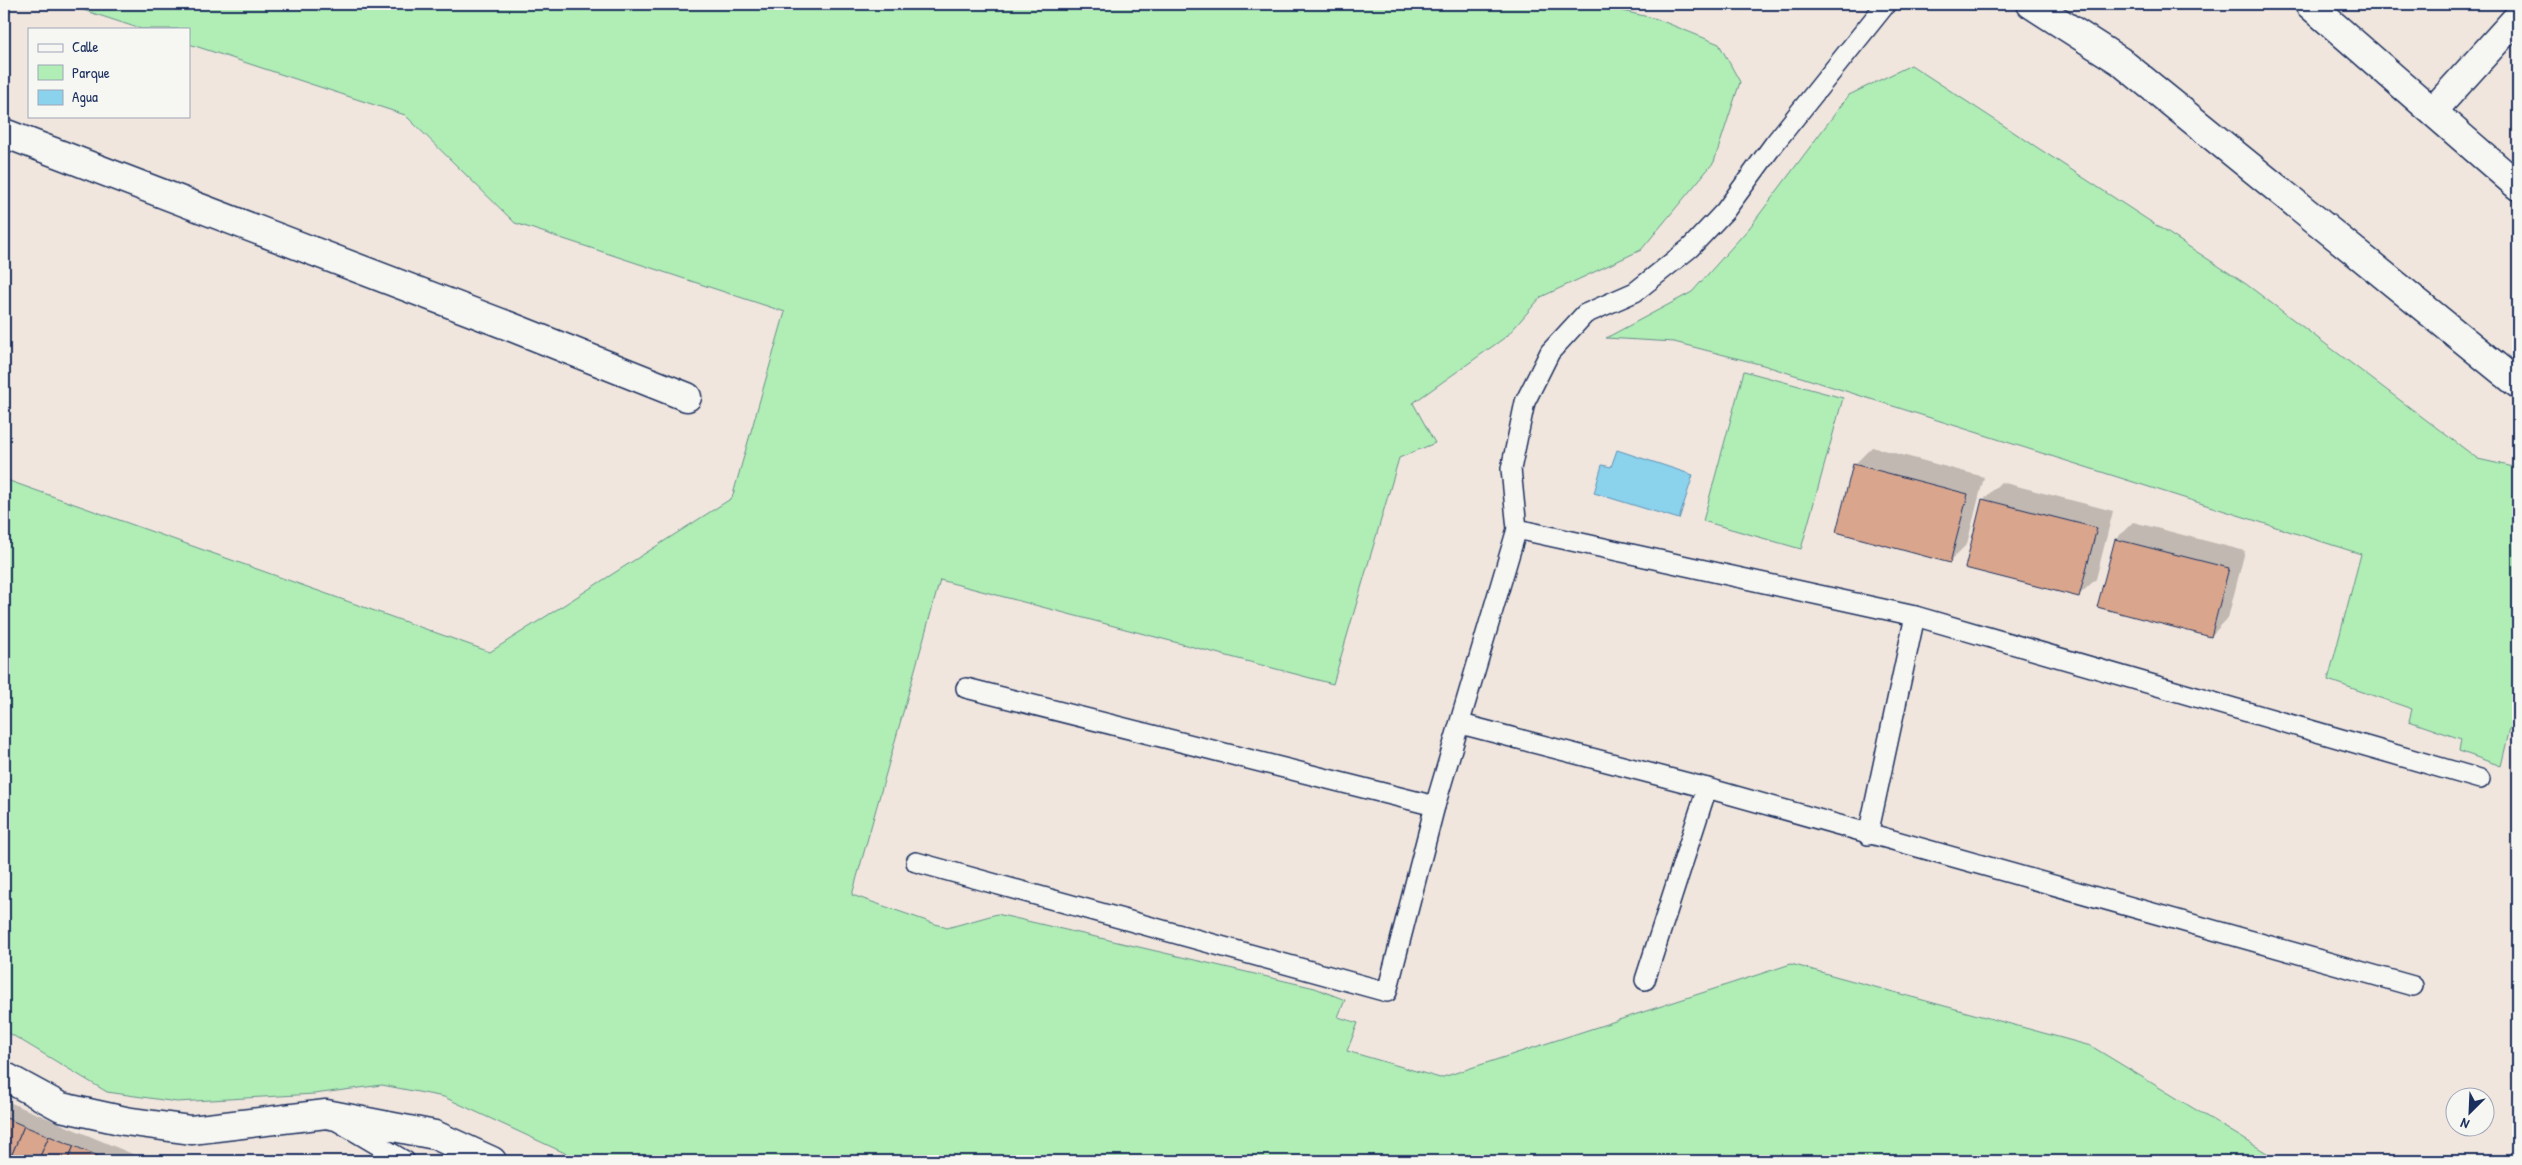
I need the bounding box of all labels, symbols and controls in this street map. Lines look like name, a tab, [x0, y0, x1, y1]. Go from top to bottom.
legend	[28, 28, 190, 118]
text: Calle	[72, 36, 99, 57]
text: Parque	[72, 62, 110, 83]
text: Agua	[72, 86, 98, 107]
north arrow	[2444, 1088, 2494, 1138]
text: N	[2457, 1114, 2472, 1135]

